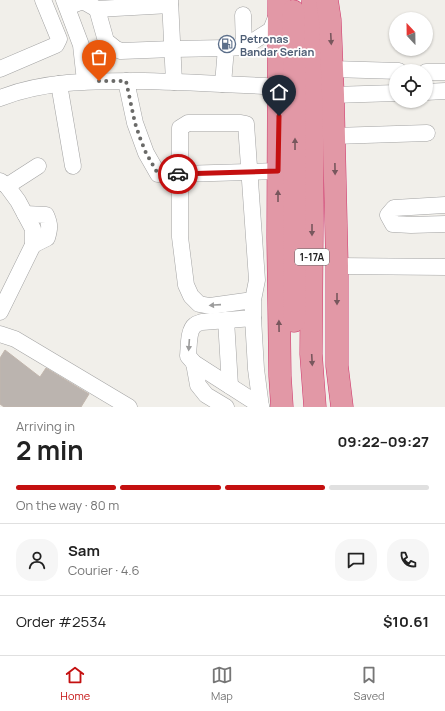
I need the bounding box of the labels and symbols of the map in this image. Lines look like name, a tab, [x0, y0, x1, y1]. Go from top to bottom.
north arrow	[389, 12, 433, 56]
place label: Petronas Bandar Serian	[240, 31, 314, 59]
one-way arrow	[327, 33, 334, 45]
fuel station icon: Petronas Bandar Serian	[217, 34, 237, 54]
pin	[82, 40, 116, 81]
pin	[262, 75, 296, 116]
one-way arrow	[292, 137, 298, 150]
courier	[158, 154, 198, 194]
one-way arrow	[331, 163, 338, 175]
one-way arrow	[275, 189, 281, 202]
one-way arrow	[309, 224, 315, 237]
road number: 1-17A	[295, 249, 329, 265]
one-way arrow	[334, 293, 340, 306]
one-way arrow	[209, 302, 221, 309]
one-way arrow	[276, 319, 282, 332]
one-way arrow	[185, 339, 192, 352]
one-way arrow	[308, 354, 315, 366]

